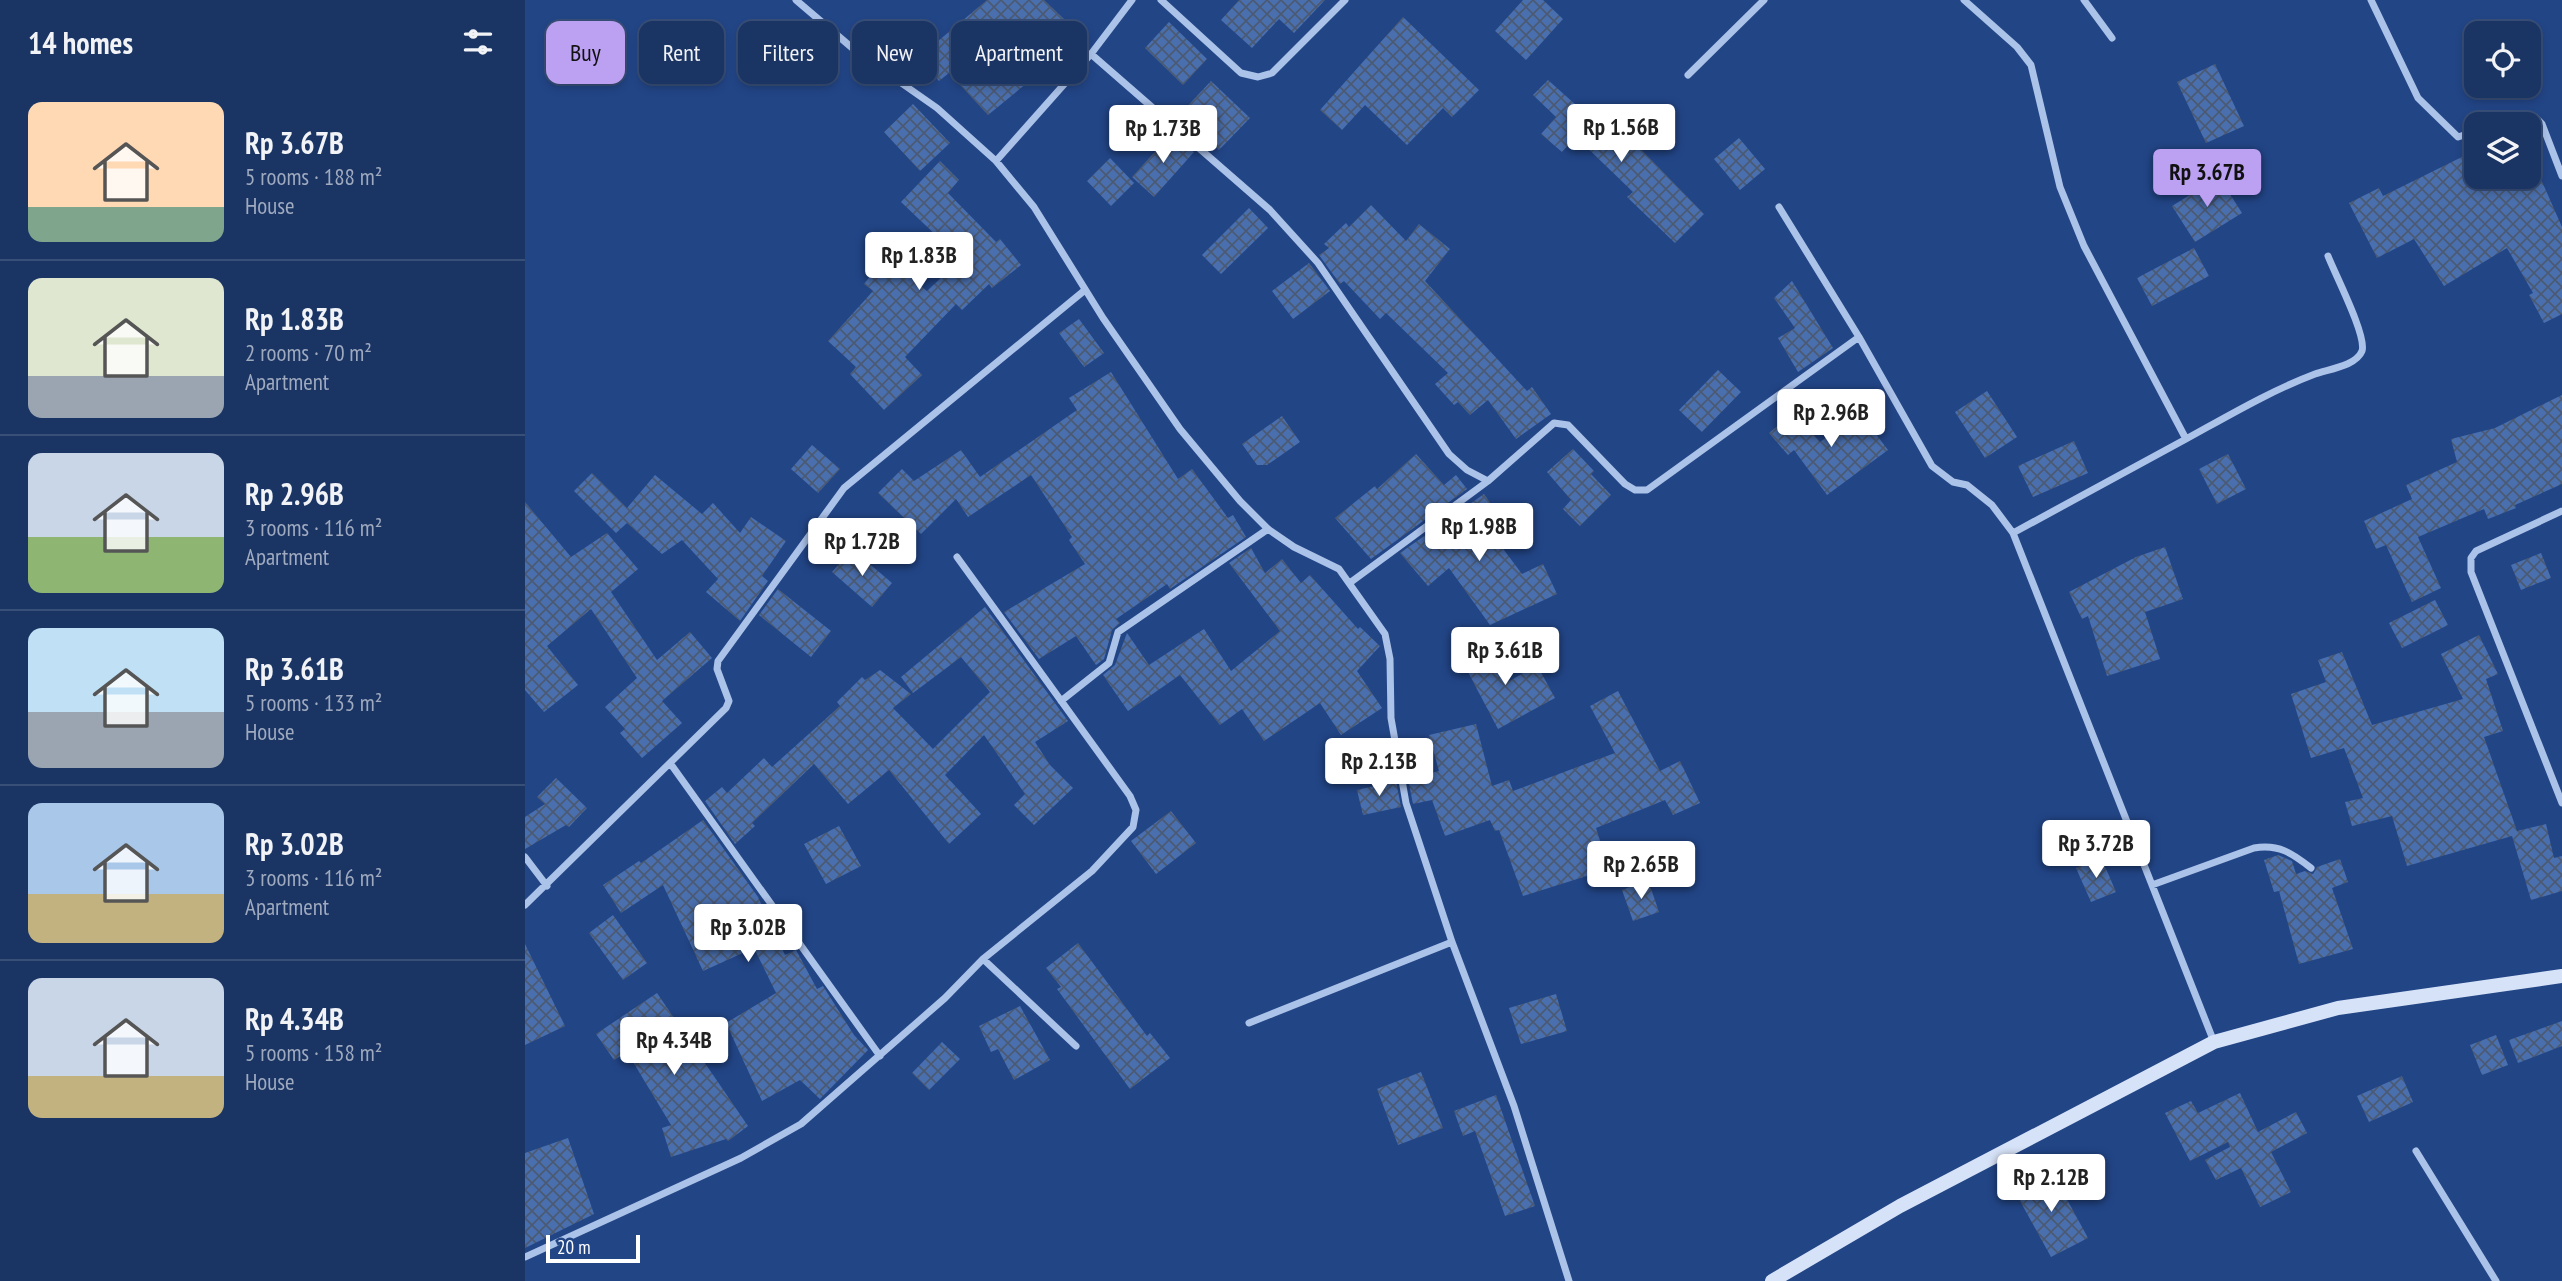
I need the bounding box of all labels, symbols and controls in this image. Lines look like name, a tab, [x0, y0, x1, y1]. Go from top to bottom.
chip: Buy	[546, 21, 625, 84]
chip: Rent	[639, 21, 724, 84]
chip: Filters	[738, 21, 838, 84]
chip: New	[852, 21, 937, 84]
chip: Apartment	[951, 21, 1087, 84]
map controls	[2464, 21, 2541, 189]
button: locate	[2464, 21, 2541, 98]
text: 14 homes	[28, 23, 133, 62]
icon: filters	[459, 23, 497, 61]
pin: Rp 1.56B	[1549, 104, 1693, 164]
pin: Rp 1.73B	[1091, 106, 1235, 165]
text: Rp 1.56B	[1583, 112, 1659, 141]
button: layers	[2464, 112, 2541, 189]
text: Rp 1.73B	[1125, 113, 1201, 142]
text: Rp 3.67B	[245, 123, 344, 162]
icon: home	[84, 130, 168, 214]
pin: Rp 3.67B	[2135, 150, 2279, 209]
text: Rp 3.67B	[2169, 157, 2245, 186]
text: 5 rooms · 188 m²	[245, 162, 382, 191]
text: House	[245, 191, 295, 220]
pin: Rp 1.83B	[847, 232, 991, 292]
text: Rp 1.83B	[881, 240, 957, 269]
text: Rp 1.83B	[245, 299, 344, 338]
icon: home	[84, 306, 168, 390]
text: 2 rooms · 70 m²	[245, 338, 372, 367]
text: Apartment	[245, 367, 329, 396]
pin: Rp 2.96B	[1759, 390, 1903, 449]
text: Rp 2.96B	[1793, 397, 1869, 426]
text: Rp 2.96B	[245, 474, 344, 513]
icon: home	[84, 481, 168, 565]
pin: Rp 1.98B	[1407, 504, 1551, 563]
text: Rp 1.98B	[1441, 511, 1517, 540]
text: 3 rooms · 116 m²	[245, 513, 382, 542]
pin: Rp 1.72B	[790, 518, 934, 578]
text: Rp 1.72B	[824, 526, 900, 555]
text: Apartment	[245, 542, 329, 571]
pin: Rp 3.61B	[1433, 628, 1577, 687]
text: Rp 3.61B	[1467, 635, 1543, 664]
text: Rp 3.61B	[245, 649, 344, 688]
icon: home	[84, 656, 168, 740]
text: 5 rooms · 133 m²	[245, 688, 382, 717]
text: House	[245, 717, 295, 746]
pin: Rp 2.13B	[1307, 738, 1451, 798]
text: Rp 2.13B	[1341, 746, 1417, 775]
pin: Rp 3.72B	[2024, 820, 2168, 880]
text: Rp 3.02B	[245, 824, 344, 863]
text: Rp 3.72B	[2058, 828, 2134, 857]
icon: home	[84, 831, 168, 915]
pin: Rp 2.65B	[1569, 842, 1713, 901]
text: Rp 2.65B	[1603, 849, 1679, 878]
text: 3 rooms · 116 m²	[245, 863, 382, 892]
text: Apartment	[245, 892, 329, 921]
pin: Rp 3.02B	[676, 904, 820, 964]
text: Rp 3.02B	[710, 912, 786, 941]
text: Rp 4.34B	[245, 999, 344, 1038]
icon: home	[84, 1006, 168, 1090]
pin: Rp 4.34B	[602, 1018, 746, 1077]
text: Rp 4.34B	[636, 1025, 712, 1054]
text: 5 rooms · 158 m²	[245, 1038, 382, 1067]
text: House	[245, 1067, 295, 1096]
pin: Rp 2.12B	[1979, 1154, 2123, 1214]
text: Rp 2.12B	[2013, 1162, 2089, 1191]
scale bar	[546, 1232, 641, 1264]
text: 20 m	[557, 1235, 591, 1259]

